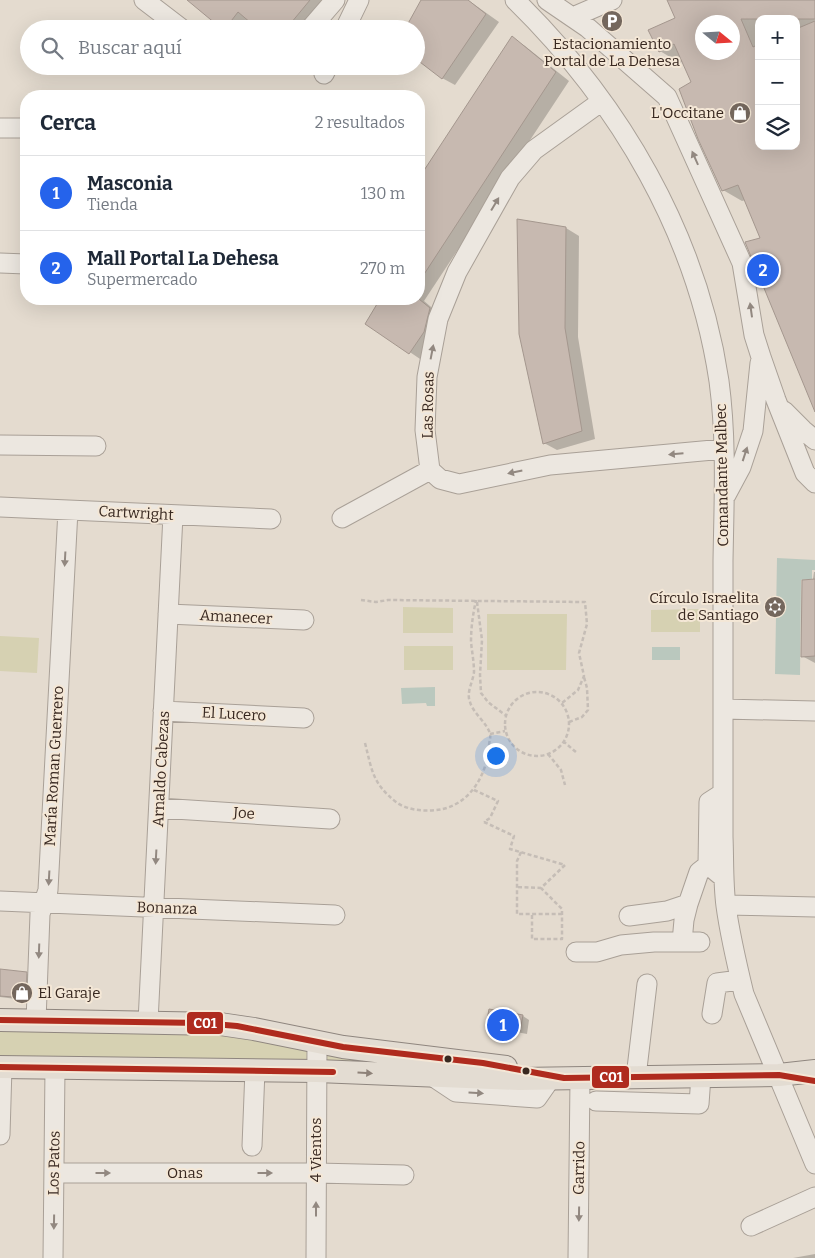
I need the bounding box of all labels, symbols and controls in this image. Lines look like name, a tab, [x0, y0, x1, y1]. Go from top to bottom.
parking icon: Estacionamiento Portal de La Dehesa	[600, 9, 624, 33]
north arrow	[695, 15, 740, 60]
map controls	[755, 15, 800, 150]
button: +	[755, 15, 800, 60]
search box	[20, 20, 425, 75]
icon: search	[38, 34, 66, 62]
place label: Estacionamiento Portal de La Dehesa	[544, 35, 680, 70]
text: Buscar aquí	[78, 36, 182, 59]
button: −	[755, 60, 800, 105]
shop icon: L'Occitane	[728, 101, 752, 125]
place label: L'Occitane	[651, 104, 724, 122]
button: layers	[755, 105, 800, 150]
text: Cerca	[40, 110, 96, 136]
text: 2 resultados	[315, 113, 405, 132]
one-way arrow	[691, 151, 699, 165]
text: Masconia	[87, 172, 173, 195]
text: 1	[53, 184, 59, 203]
text: 130 m	[361, 184, 405, 203]
text: Tienda	[87, 195, 138, 214]
one-way arrow	[490, 197, 499, 210]
text: Mall Portal La Dehesa	[87, 247, 279, 270]
pin: 2	[747, 251, 779, 289]
text: 2	[51, 259, 61, 278]
text: 270 m	[360, 259, 405, 278]
text: Supermercado	[87, 270, 197, 289]
one-way arrow	[746, 302, 754, 318]
one-way arrow	[428, 344, 436, 360]
street label: Las Rosas	[418, 371, 438, 439]
street label: Comandante Malbec	[712, 403, 732, 547]
one-way arrow	[741, 446, 749, 461]
one-way arrow	[668, 450, 684, 458]
one-way arrow	[507, 468, 522, 476]
street label: Cartwright	[98, 502, 175, 524]
one-way arrow	[61, 551, 69, 567]
place label: Círculo Israelita de Santiago	[649, 589, 759, 624]
synagogue icon: Círculo Israelita de Santiago	[763, 595, 787, 619]
street label: Amanecer	[199, 606, 273, 628]
street label: María Roman Guerrero	[41, 685, 67, 847]
street label: El Lucero	[201, 703, 267, 725]
street label: Arnaldo Cabezas	[149, 710, 173, 828]
your location	[483, 743, 509, 769]
street label: Joe	[232, 803, 255, 823]
one-way arrow	[152, 849, 160, 865]
one-way arrow	[44, 871, 52, 887]
street label: Bonanza	[136, 898, 198, 918]
one-way arrow	[34, 944, 42, 960]
shop icon: El Garaje	[10, 981, 34, 1005]
place label: El Garaje	[38, 984, 100, 1002]
pin: 1	[487, 1006, 519, 1044]
line badge: C01	[186, 1011, 224, 1035]
text: C01	[193, 1015, 217, 1032]
unlabelled marker	[443, 1054, 453, 1064]
line badge: C01	[591, 1065, 630, 1089]
unlabelled marker	[521, 1066, 531, 1076]
one-way arrow	[358, 1069, 374, 1077]
text: C01	[599, 1069, 623, 1086]
one-way arrow	[468, 1090, 484, 1098]
street label: 4 Vientos	[307, 1118, 325, 1182]
street label: Los Patos	[44, 1131, 64, 1195]
street label: Garrido	[570, 1141, 588, 1195]
street label: Onas	[167, 1164, 203, 1182]
one-way arrow	[95, 1169, 111, 1177]
one-way arrow	[258, 1169, 274, 1177]
one-way arrow	[312, 1201, 320, 1217]
one-way arrow	[575, 1206, 583, 1222]
one-way arrow	[49, 1214, 57, 1230]

